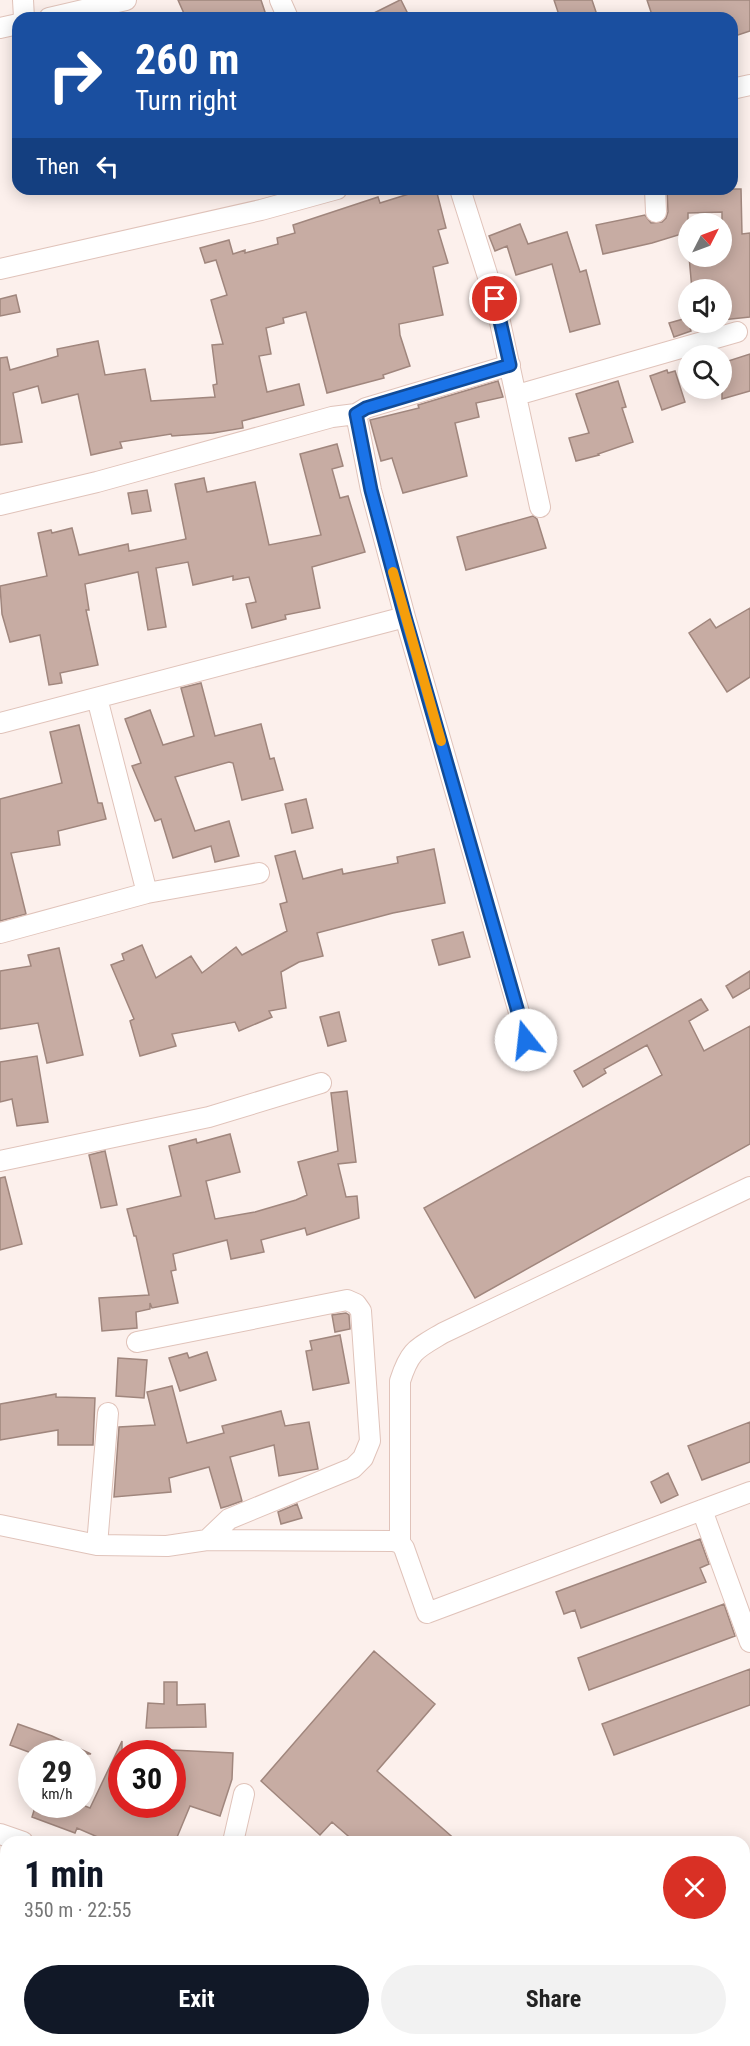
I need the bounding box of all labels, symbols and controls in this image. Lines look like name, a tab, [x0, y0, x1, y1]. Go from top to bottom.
text: 260 m	[135, 35, 240, 84]
icon: right	[36, 36, 114, 114]
text: Turn right	[135, 85, 237, 117]
icon: left	[91, 150, 124, 183]
text: Then	[36, 154, 79, 179]
north arrow	[678, 213, 732, 267]
map controls	[678, 213, 732, 399]
pin	[469, 273, 520, 324]
button: sound	[678, 279, 732, 333]
icon: arrive	[478, 282, 511, 315]
button: search	[678, 345, 732, 399]
position arrow	[494, 1008, 558, 1072]
speed limit sign: 30	[108, 1740, 186, 1818]
text: 29	[42, 1754, 72, 1789]
text: km/h	[42, 1785, 72, 1803]
text: 1 min	[24, 1854, 104, 1896]
button: close	[663, 1856, 726, 1919]
text: 350 m · 22:55	[24, 1898, 131, 1922]
button: Exit	[24, 1965, 369, 2034]
button: Share	[381, 1965, 726, 2034]

